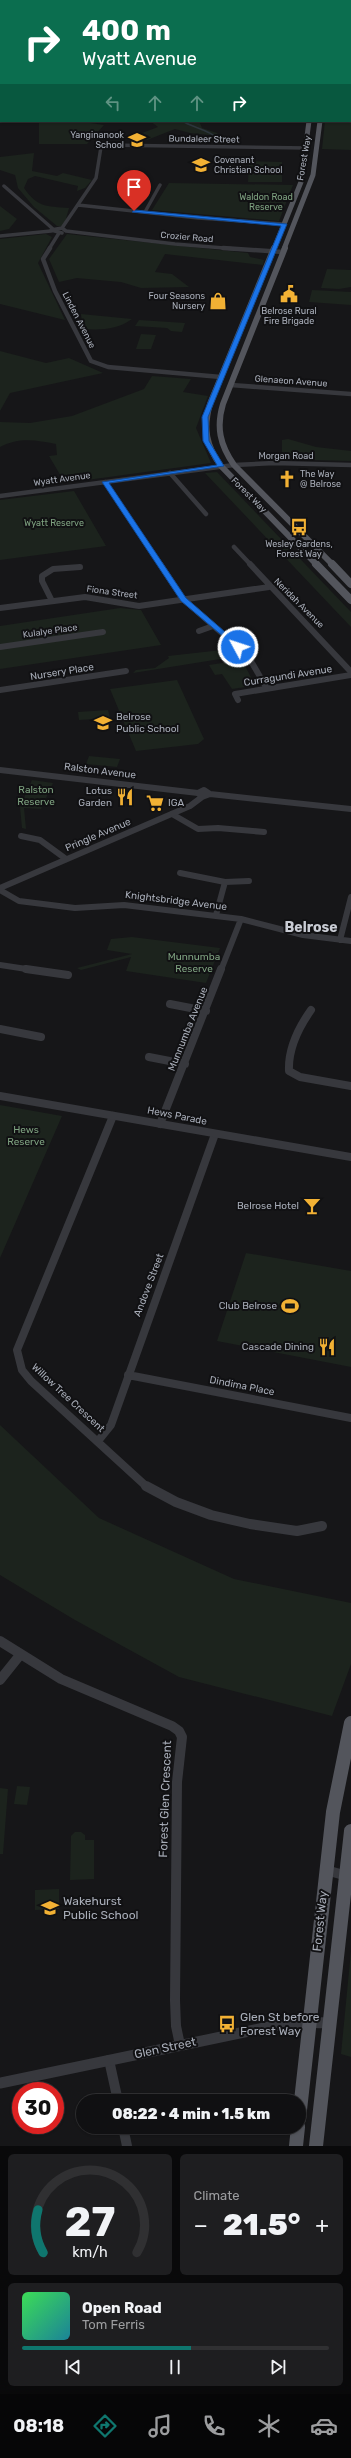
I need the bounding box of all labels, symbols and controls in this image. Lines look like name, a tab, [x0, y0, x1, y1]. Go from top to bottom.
text: 400 m	[82, 14, 171, 47]
icon: right	[16, 16, 68, 68]
text: Wyatt Avenue	[82, 48, 197, 70]
icon: left	[102, 92, 124, 114]
icon: ahead	[144, 92, 166, 114]
icon: ahead	[186, 92, 208, 114]
icon: right	[228, 92, 250, 114]
place label: Yanginanook School	[70, 130, 124, 150]
school or university icon: Yanginanook School	[127, 130, 147, 150]
street label: Bundaleer Street	[168, 133, 240, 145]
street label: Forest Way	[295, 135, 313, 181]
school or university icon: Covenant Christian School	[191, 155, 211, 175]
place label: Covenant Christian School	[214, 155, 283, 175]
pin	[117, 170, 151, 211]
icon: arrive	[123, 176, 145, 198]
park label: Waldon Road Reserve	[239, 192, 293, 212]
street label: Crozier Road	[160, 230, 214, 244]
public building icon: Belrose Rural Fire Brigade	[279, 284, 299, 304]
street label: Linden Avenue	[60, 290, 98, 350]
place label: Four Seasons Nursery	[148, 291, 205, 311]
shop icon: Four Seasons Nursery	[208, 291, 228, 311]
place label: Belrose Rural Fire Brigade	[261, 306, 317, 326]
street label: Glenaeon Avenue	[254, 373, 328, 389]
street label: Morgan Road	[259, 451, 313, 461]
church icon: The Way @ Belrose	[277, 469, 297, 489]
place label: The Way @ Belrose	[300, 469, 341, 489]
street label: Wyatt Avenue	[33, 470, 91, 488]
street label: Forest Way	[229, 475, 269, 515]
bus stop icon: Wesley Gardens, Forest Way	[289, 517, 309, 537]
park label: Wyatt Reserve	[24, 518, 84, 528]
place label: Wesley Gardens, Forest Way	[265, 539, 333, 559]
street label: Neridah Avenue	[272, 576, 326, 630]
street label: Fiona Street	[86, 583, 139, 601]
street label: Kulalye Place	[22, 622, 78, 640]
position arrow	[217, 626, 259, 668]
street label: Nursery Place	[29, 661, 95, 683]
street label: Curragundi Avenue	[243, 663, 333, 689]
place label: Belrose Public School	[116, 711, 179, 735]
school or university icon: Belrose Public School	[93, 713, 113, 733]
street label: Ralston Avenue	[63, 761, 137, 781]
park label: Ralston Reserve	[17, 784, 55, 808]
place label: Lotus Garden	[78, 785, 112, 809]
restaurant icon: Lotus Garden	[115, 787, 135, 807]
supermarket icon: IGA	[145, 793, 165, 813]
place label: IGA	[168, 797, 184, 809]
street label: Pringle Avenue	[63, 816, 133, 854]
street label: Knightsbridge Avenue	[124, 889, 228, 913]
district label: Belrose	[284, 919, 338, 936]
park label: Munnumba Reserve	[168, 951, 220, 975]
street label: Munnumba Avenue	[166, 985, 211, 1073]
street label: Hews Parade	[146, 1104, 208, 1128]
park label: Hews Reserve	[7, 1124, 45, 1148]
bar icon: Belrose Hotel	[302, 1196, 322, 1216]
place label: Belrose Hotel	[237, 1200, 299, 1212]
street label: Andove Street	[131, 1252, 167, 1318]
sports icon: Club Belrose	[280, 1296, 300, 1316]
place label: Club Belrose	[219, 1300, 277, 1312]
restaurant icon: Cascade Dining	[317, 1337, 337, 1357]
place label: Cascade Dining	[242, 1341, 314, 1353]
street label: Willow Tree Crescent	[29, 1361, 107, 1435]
street label: Dindima Place	[208, 1374, 276, 1398]
street label: Forest Glen Crescent	[156, 1740, 174, 1858]
street label: Forest Way	[310, 1890, 330, 1952]
place label: Wakehurst Public School	[63, 1894, 139, 1922]
school or university icon: Wakehurst Public School	[40, 1898, 60, 1918]
place label: Glen St before Forest Way	[240, 2010, 320, 2038]
bus stop icon: Glen St before Forest Way	[217, 2014, 237, 2034]
street label: Glen Street	[133, 2035, 197, 2061]
speed limit sign: 30	[12, 2082, 64, 2134]
text: 08:22 · 4 min · 1.5 km	[112, 2105, 270, 2123]
text: Climate	[194, 2188, 240, 2203]
text: 27	[64, 2196, 115, 2245]
text: 21.5°	[223, 2207, 300, 2243]
text: −	[194, 2212, 208, 2239]
text: +	[315, 2212, 329, 2239]
text: km/h	[72, 2243, 108, 2260]
text: Open Road	[82, 2299, 162, 2317]
text: Tom Ferris	[82, 2317, 145, 2332]
icon: previous	[62, 2356, 84, 2378]
icon: pause	[164, 2356, 186, 2378]
icon: next	[267, 2356, 289, 2378]
icon: directions	[91, 2412, 119, 2440]
icon: music	[146, 2412, 174, 2440]
icon: phone	[200, 2412, 228, 2440]
icon: climate	[255, 2412, 283, 2440]
icon: car	[310, 2412, 338, 2440]
text: 08:18	[13, 2415, 64, 2437]

